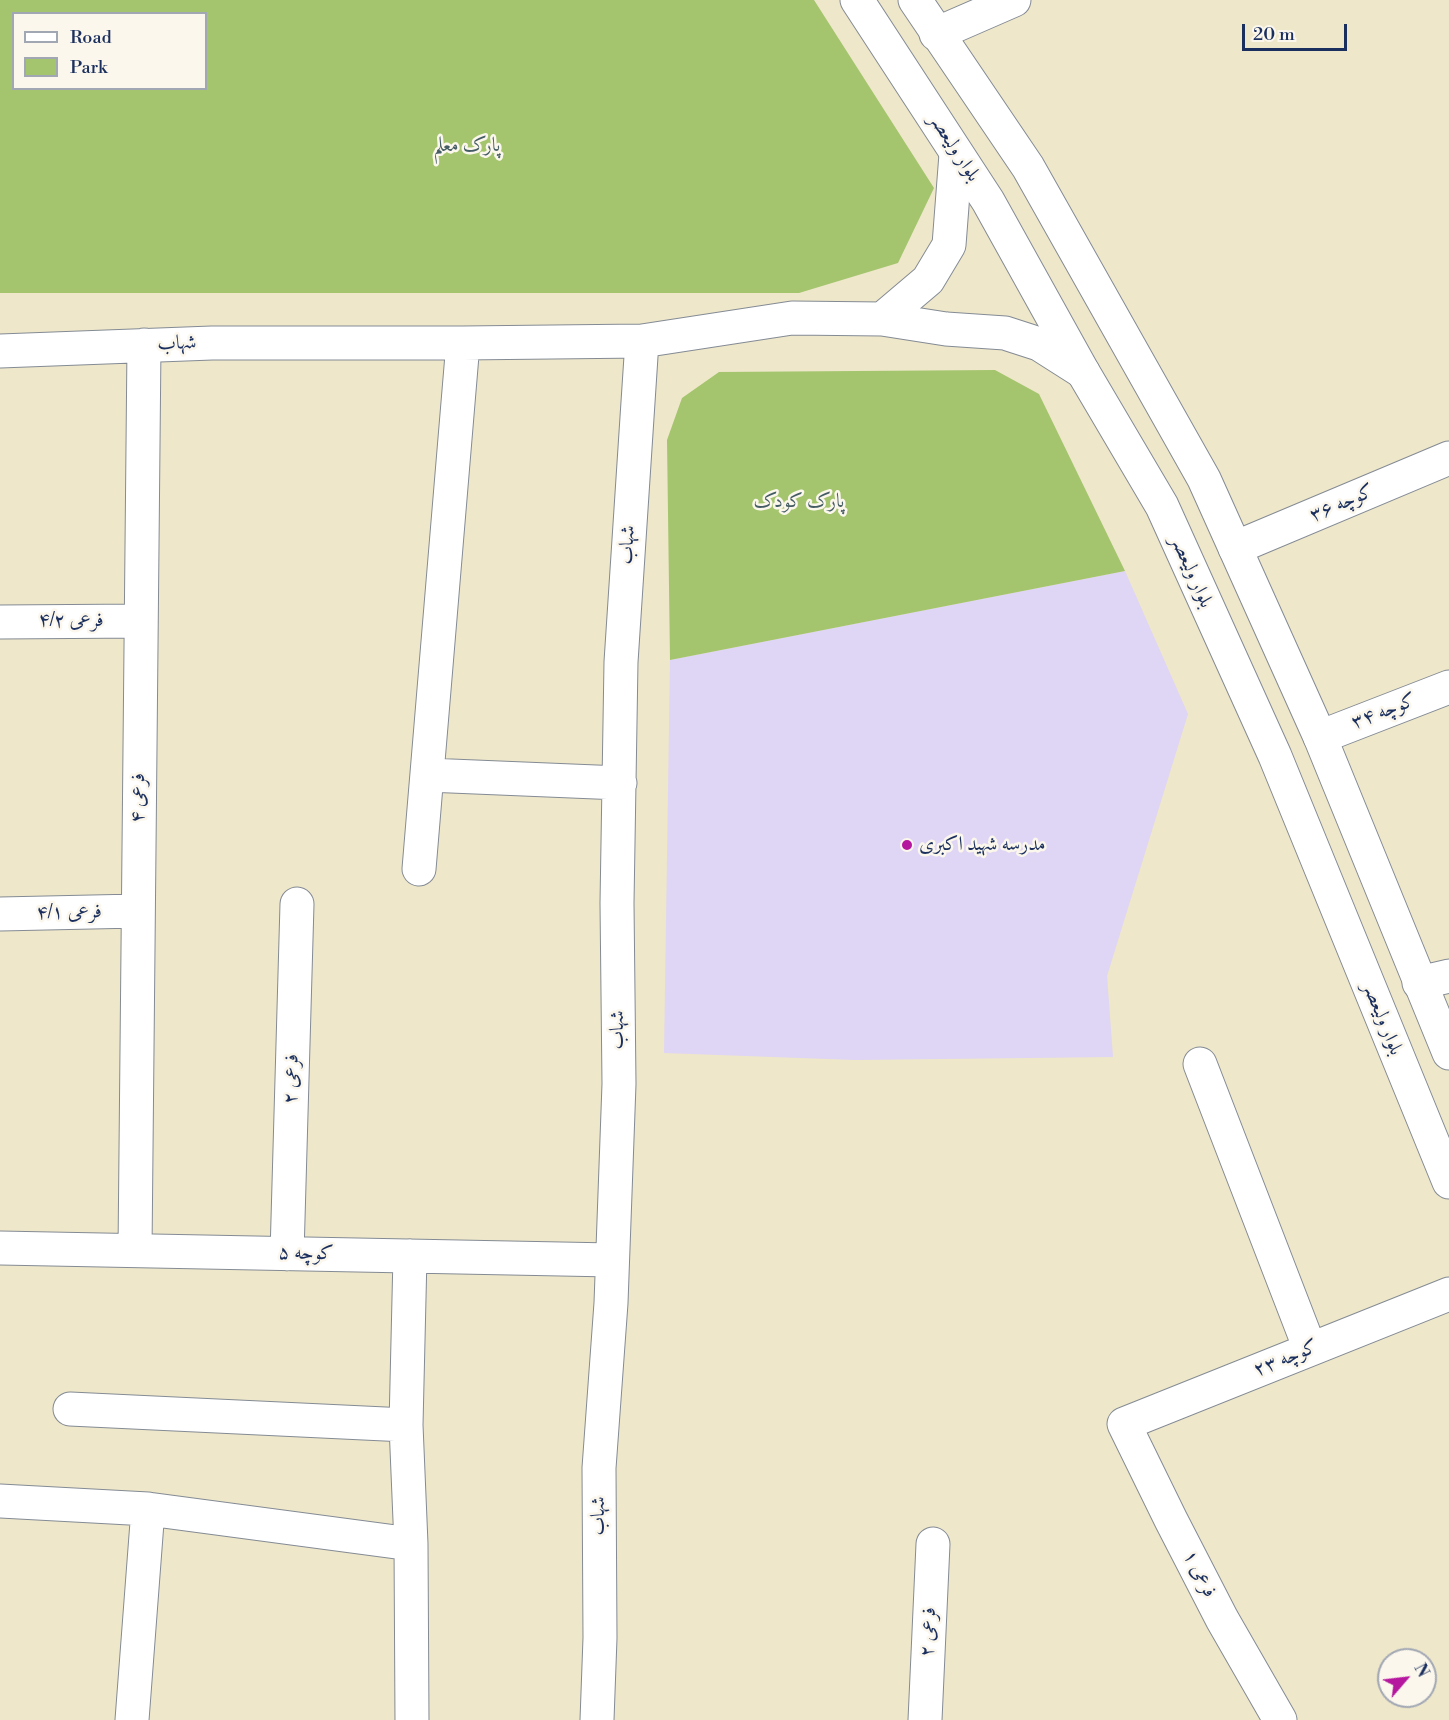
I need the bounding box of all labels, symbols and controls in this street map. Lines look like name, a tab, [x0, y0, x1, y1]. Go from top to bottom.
legend	[12, 12, 207, 90]
scale bar	[1245, 12, 1350, 50]
text: 20 m	[1253, 23, 1295, 46]
text: Road	[70, 26, 112, 49]
text: Park	[70, 56, 107, 79]
street label: بلوار ولیعصر	[923, 109, 985, 187]
park label: پارک معلم	[434, 134, 500, 158]
street label: شهاب	[157, 331, 197, 357]
street label: ۳۶ کوچه	[1306, 480, 1378, 528]
park label: پارک کودک	[754, 490, 844, 514]
street label: شهاب	[615, 525, 641, 565]
street label: بلوار ولیعصر	[1164, 532, 1218, 612]
street label: فرعی ۴/۲	[38, 609, 104, 633]
street label: کوچه ۳۴	[1348, 689, 1420, 735]
street label: فرعی ۴	[127, 773, 151, 823]
place label: مدرسه شهید اکبری	[919, 833, 1046, 857]
marker: مدرسه شهید اکبری	[900, 838, 914, 852]
street label: فرعی ۴/۱	[36, 900, 102, 926]
street label: بلوار ولیعصر	[1357, 979, 1407, 1059]
street label: شهاب	[606, 1010, 630, 1050]
street label: فرعی ۲	[279, 1054, 305, 1104]
street label: کوچه ۵	[278, 1242, 334, 1266]
street label: کوچه ۲۳	[1250, 1335, 1322, 1383]
street label: شهاب	[587, 1496, 611, 1536]
street label: فرعی ۱	[1177, 1546, 1221, 1602]
street label: فرعی ۲	[916, 1606, 942, 1658]
north arrow	[1377, 1648, 1437, 1708]
text: N	[1409, 1660, 1433, 1681]

